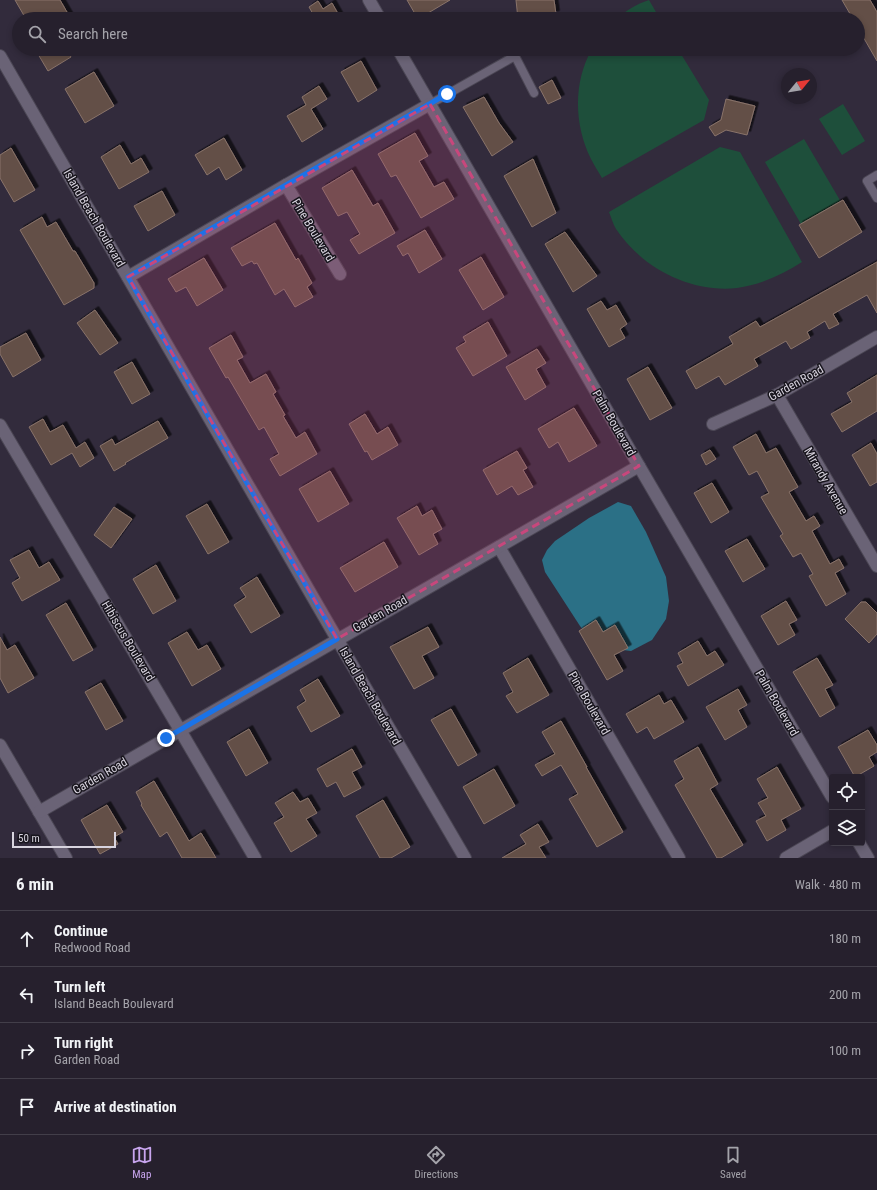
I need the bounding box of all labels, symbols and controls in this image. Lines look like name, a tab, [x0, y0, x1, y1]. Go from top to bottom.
search box	[12, 12, 865, 56]
icon: search	[26, 23, 48, 45]
text: Search here	[58, 25, 128, 43]
north arrow	[781, 68, 817, 104]
route start	[438, 85, 456, 103]
street label: Island Beach Boulevard	[60, 167, 128, 269]
street label: Pine Boulevard	[289, 196, 337, 264]
street label: Garden Road	[766, 362, 826, 404]
street label: Palm Boulevard	[589, 388, 639, 459]
street label: Mirandy Avenue	[801, 445, 851, 517]
street label: Garden Road	[350, 593, 410, 635]
street label: Hibiscus Boulevard	[99, 598, 157, 684]
street label: Island Beach Boulevard	[336, 645, 404, 747]
street label: Palm Boulevard	[752, 668, 802, 739]
street label: Pine Boulevard	[565, 669, 613, 737]
route end	[157, 729, 175, 747]
street label: Garden Road	[70, 755, 130, 797]
map controls	[829, 774, 865, 846]
button: locate	[829, 774, 865, 810]
button: layers	[829, 810, 865, 846]
scale bar	[12, 830, 116, 849]
text: 50 m	[18, 832, 40, 845]
text: 6 min	[16, 874, 54, 894]
text: Walk · 480 m	[795, 877, 861, 892]
text: Continue	[54, 922, 108, 940]
icon: ahead	[16, 928, 38, 950]
text: 180 m	[829, 931, 861, 946]
text: Redwood Road	[54, 940, 130, 955]
text: Turn left	[54, 978, 105, 996]
icon: left	[16, 984, 38, 1006]
text: 200 m	[829, 987, 861, 1002]
text: Island Beach Boulevard	[54, 996, 174, 1011]
text: Turn right	[54, 1034, 113, 1052]
icon: right	[16, 1040, 38, 1062]
text: 100 m	[829, 1043, 861, 1058]
text: Garden Road	[54, 1052, 120, 1067]
icon: arrive	[16, 1096, 38, 1118]
text: Arrive at destination	[54, 1098, 177, 1116]
tab: Map	[131, 1144, 153, 1181]
tab: Directions	[414, 1144, 458, 1181]
tab: Saved	[720, 1144, 746, 1181]

